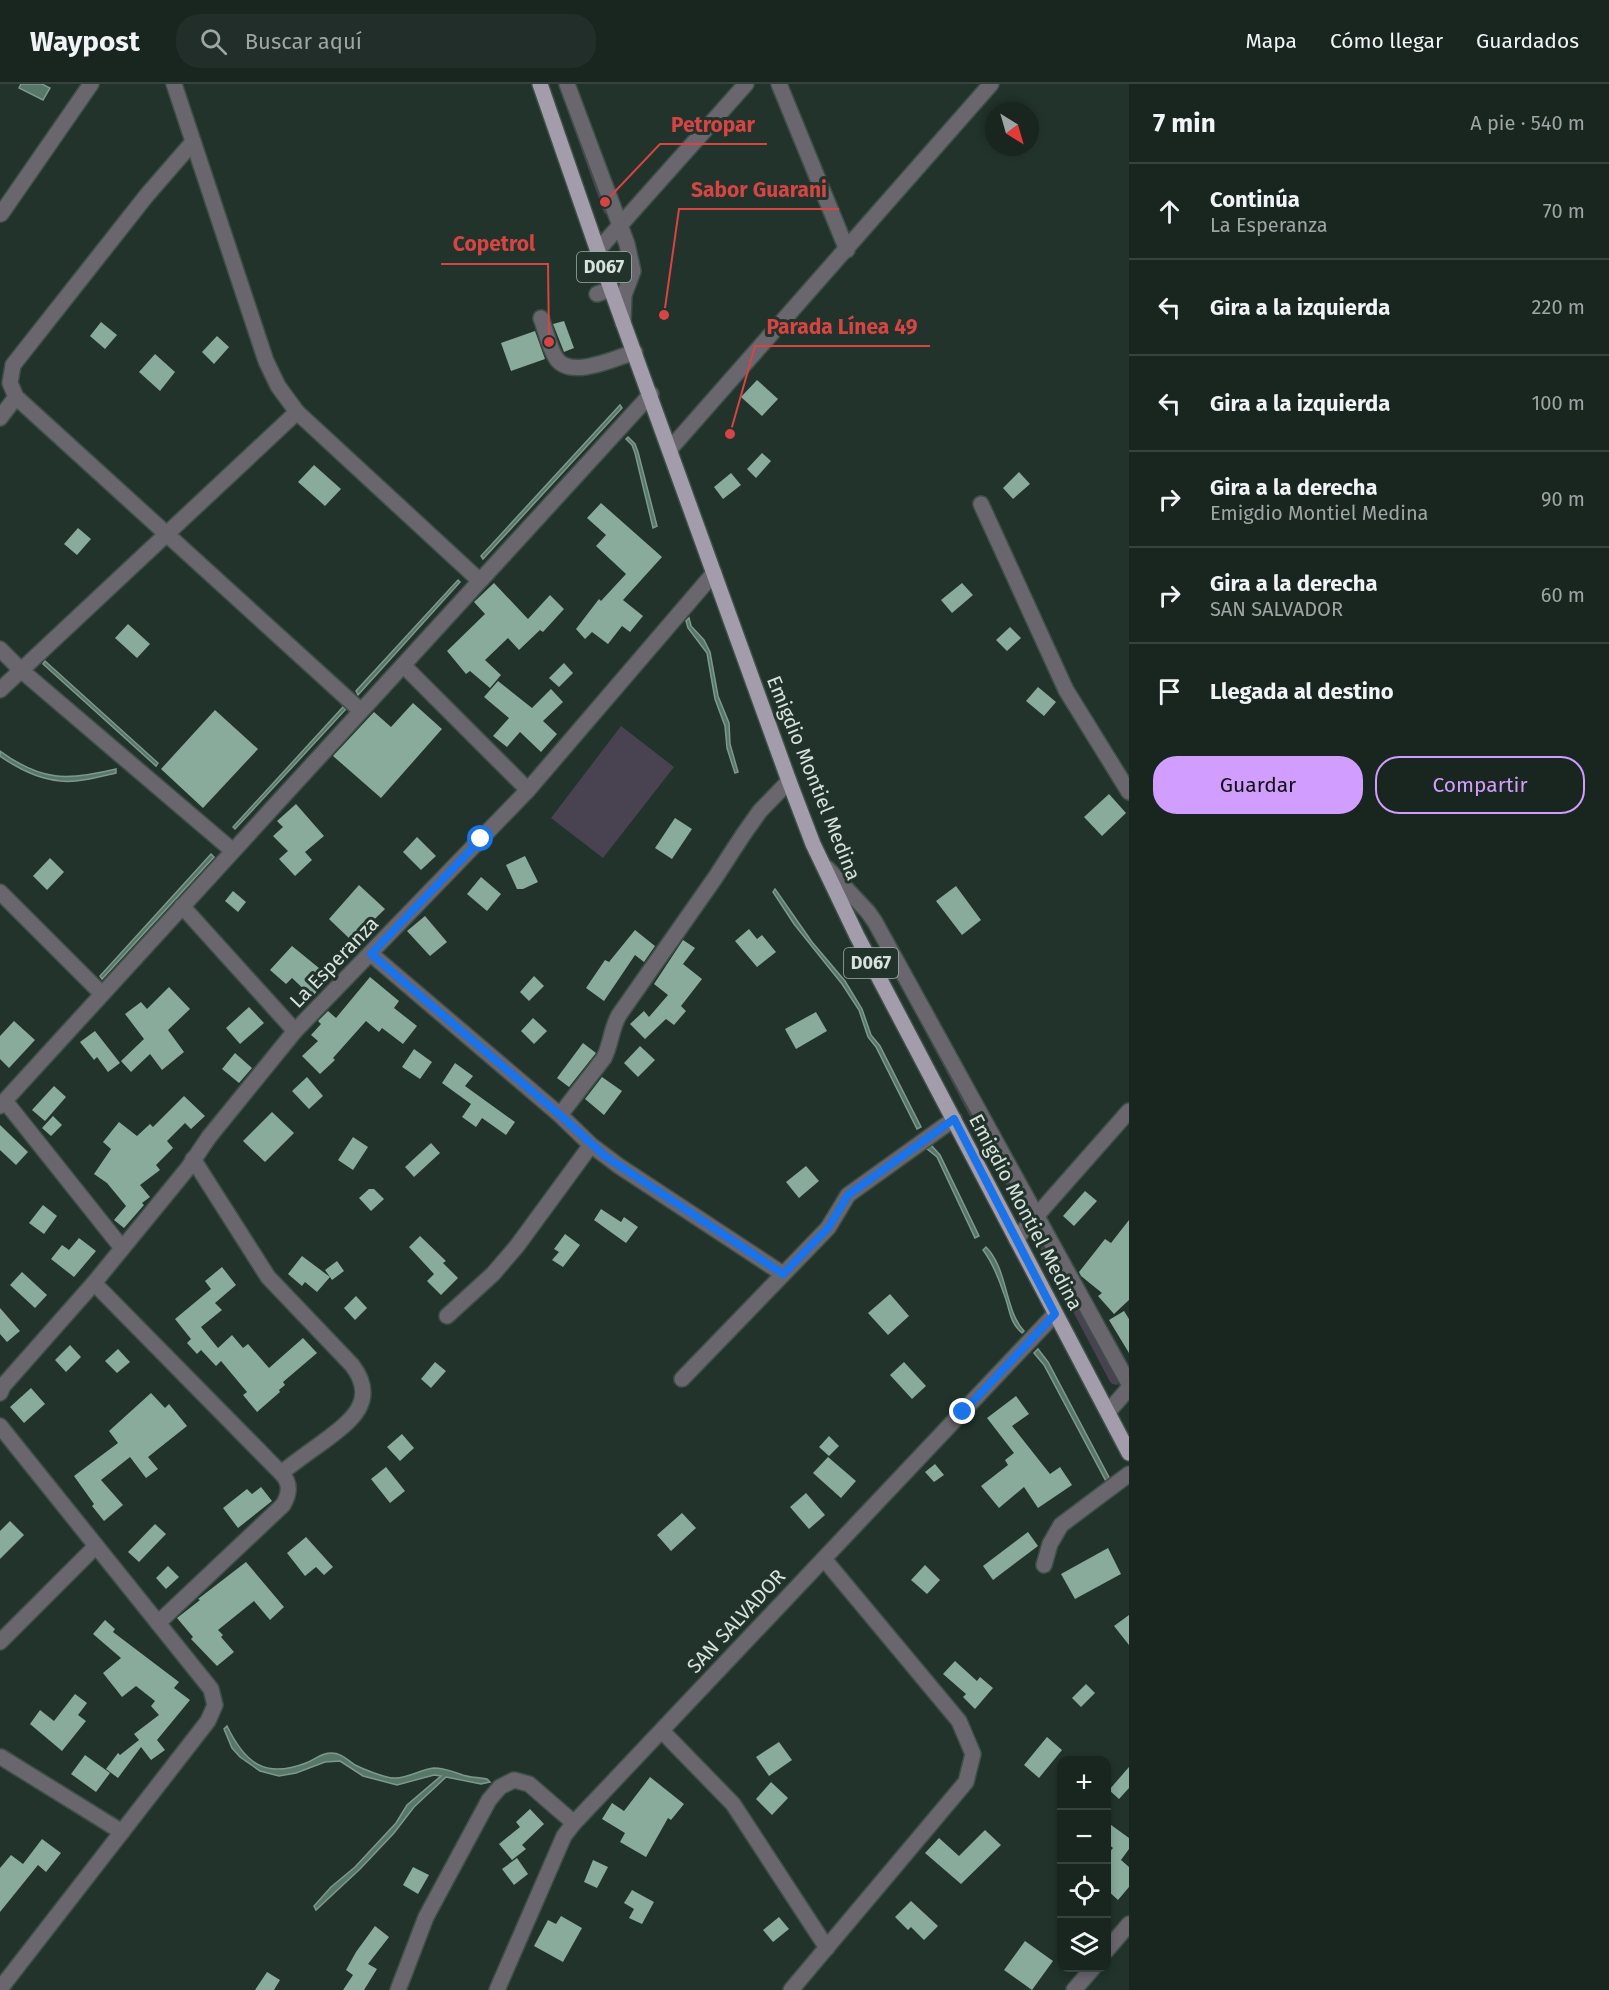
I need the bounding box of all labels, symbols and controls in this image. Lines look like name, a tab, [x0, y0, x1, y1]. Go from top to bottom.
search box	[176, 14, 596, 68]
text: Waypost	[30, 25, 140, 58]
icon: search	[197, 25, 230, 58]
text: Buscar aquí	[245, 28, 362, 55]
text: Mapa	[1245, 28, 1297, 54]
text: Cómo llegar	[1330, 28, 1443, 54]
text: Guardados	[1476, 28, 1579, 54]
north arrow	[985, 102, 1039, 156]
callout: Petropar	[660, 105, 767, 144]
text: 7 min	[1153, 108, 1216, 139]
text: A pie · 540 m	[1470, 111, 1585, 135]
text: Petropar	[671, 112, 756, 138]
callout: Sabor Guarani	[679, 170, 839, 209]
text: Sabor Guarani	[691, 177, 827, 203]
text: Continúa	[1210, 186, 1300, 213]
icon: ahead	[1153, 195, 1186, 228]
text: 70 m	[1543, 199, 1585, 223]
text: La Esperanza	[1210, 213, 1328, 237]
callout: Copetrol	[441, 225, 548, 264]
text: Copetrol	[453, 231, 536, 257]
road number: D067	[577, 252, 631, 282]
icon: left	[1153, 291, 1186, 324]
text: Gira a la izquierda	[1210, 294, 1390, 321]
text: 220 m	[1532, 295, 1585, 319]
callout: Parada Línea 49	[755, 307, 930, 346]
text: Parada Línea 49	[767, 314, 918, 340]
icon: left	[1153, 387, 1186, 420]
text: Gira a la izquierda	[1210, 390, 1390, 417]
text: 100 m	[1532, 391, 1585, 415]
text: Gira a la derecha	[1210, 474, 1378, 501]
icon: right	[1153, 483, 1186, 516]
text: 90 m	[1541, 487, 1585, 511]
text: Emigdio Montiel Medina	[1210, 501, 1428, 525]
text: Gira a la derecha	[1210, 570, 1378, 597]
icon: right	[1153, 579, 1186, 612]
text: 60 m	[1541, 583, 1585, 607]
text: SAN SALVADOR	[1210, 597, 1343, 621]
street label: Emigdio Montiel Medina	[762, 672, 866, 884]
icon: arrive	[1153, 675, 1186, 708]
text: Llegada al destino	[1210, 678, 1394, 705]
button: Guardar	[1153, 756, 1363, 814]
button: Compartir	[1375, 756, 1585, 814]
route start	[467, 825, 493, 851]
street label: La Esperanza	[285, 911, 383, 1013]
road number: D067	[844, 948, 898, 978]
street label: Emigdio Montiel Medina	[964, 1110, 1088, 1314]
route end	[949, 1398, 975, 1424]
street label: SAN SALVADOR	[682, 1564, 790, 1678]
map controls	[1057, 1756, 1111, 1972]
button: +	[1057, 1756, 1111, 1810]
button: −	[1057, 1810, 1111, 1864]
button: locate	[1057, 1864, 1111, 1918]
button: layers	[1057, 1918, 1111, 1972]

